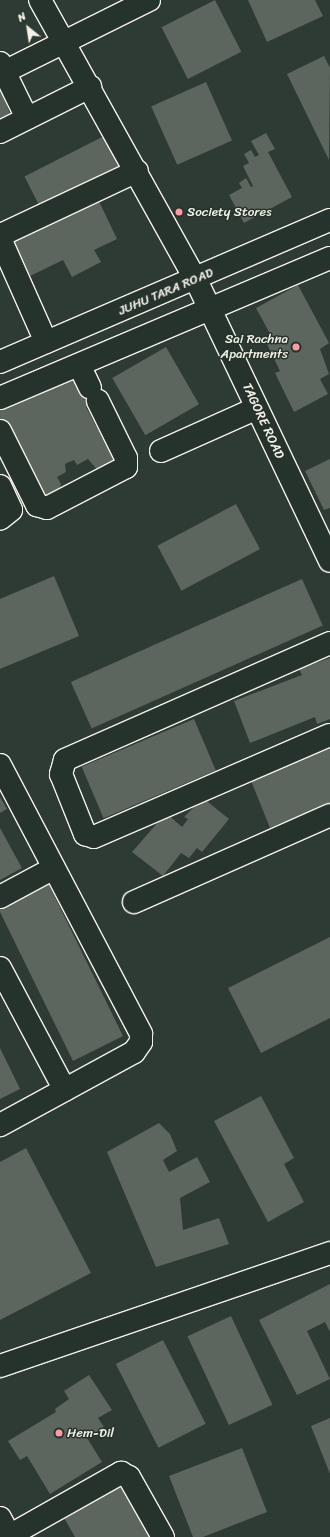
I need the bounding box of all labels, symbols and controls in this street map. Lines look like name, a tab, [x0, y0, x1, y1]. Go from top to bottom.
text: N	[14, 7, 30, 27]
north arrow	[8, 8, 48, 48]
place label: Society Stores	[187, 204, 272, 220]
marker: Society Stores	[174, 207, 184, 217]
street label: JUHU TARA ROAD	[116, 265, 216, 319]
place label: Sai Rachna Apartments	[221, 332, 288, 363]
marker: Sai Rachna Apartments	[291, 342, 301, 352]
street label: TAGORE ROAD	[239, 381, 287, 461]
place label: Hem-Dil	[67, 1425, 114, 1441]
marker: Hem-Dil	[54, 1428, 64, 1438]

